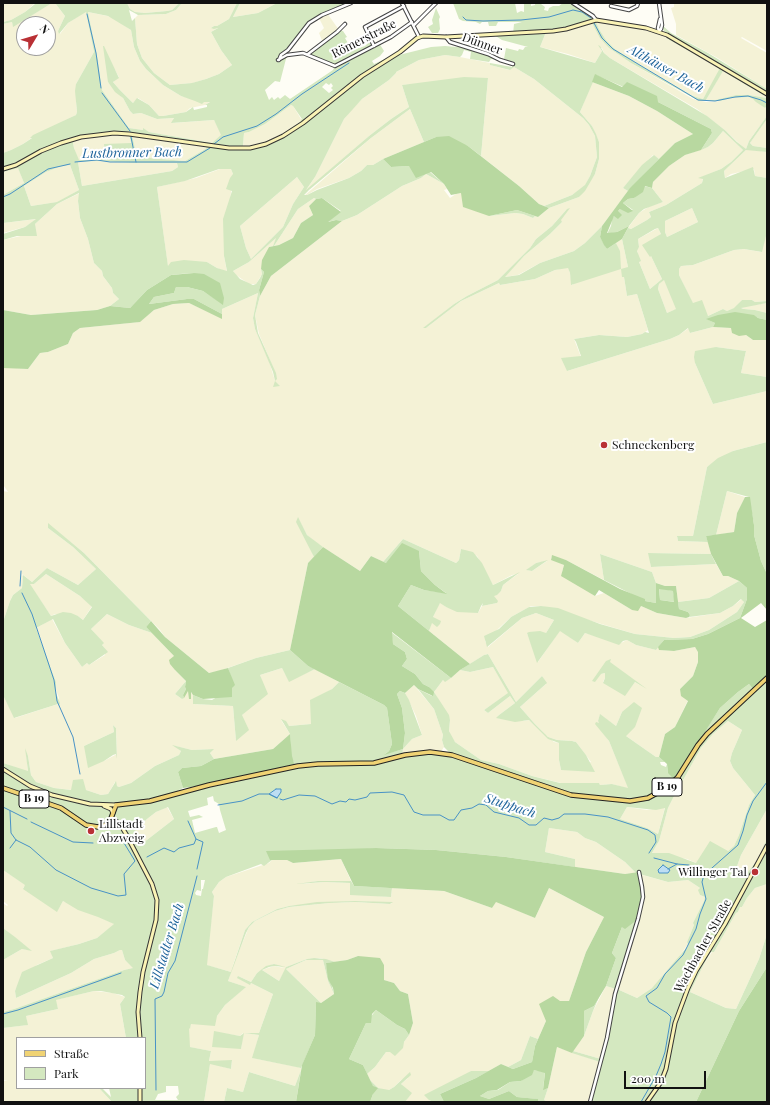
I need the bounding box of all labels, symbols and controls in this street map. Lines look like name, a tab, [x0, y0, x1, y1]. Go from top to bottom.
north arrow	[16, 16, 56, 56]
street label: Römerstraße	[329, 17, 399, 61]
text: N	[37, 21, 53, 37]
street label: Dünner	[460, 30, 504, 58]
water label: Althäuser Bach	[625, 42, 707, 96]
water label: Lustbronner Bach	[82, 144, 182, 162]
place label: Schneckenberg	[612, 438, 694, 452]
marker: Schneckenberg	[599, 440, 609, 450]
road number: B 19	[652, 778, 682, 796]
road number: B 19	[19, 790, 49, 808]
water label: Stuppach	[483, 790, 537, 822]
place label: Lillstadt Abzweig	[99, 817, 144, 845]
marker: Lillstadt Abzweig	[86, 826, 96, 836]
place label: Willinger Tal	[678, 865, 747, 879]
marker: Willinger Tal	[750, 867, 760, 877]
street label: Wachbacher Straße	[671, 897, 735, 995]
water label: Lillstadter Bach	[147, 901, 187, 991]
legend	[16, 1037, 146, 1089]
text: Straße	[54, 1045, 89, 1061]
scale bar	[626, 1063, 708, 1089]
text: Park	[54, 1065, 79, 1081]
text: 200 m	[631, 1070, 665, 1086]

